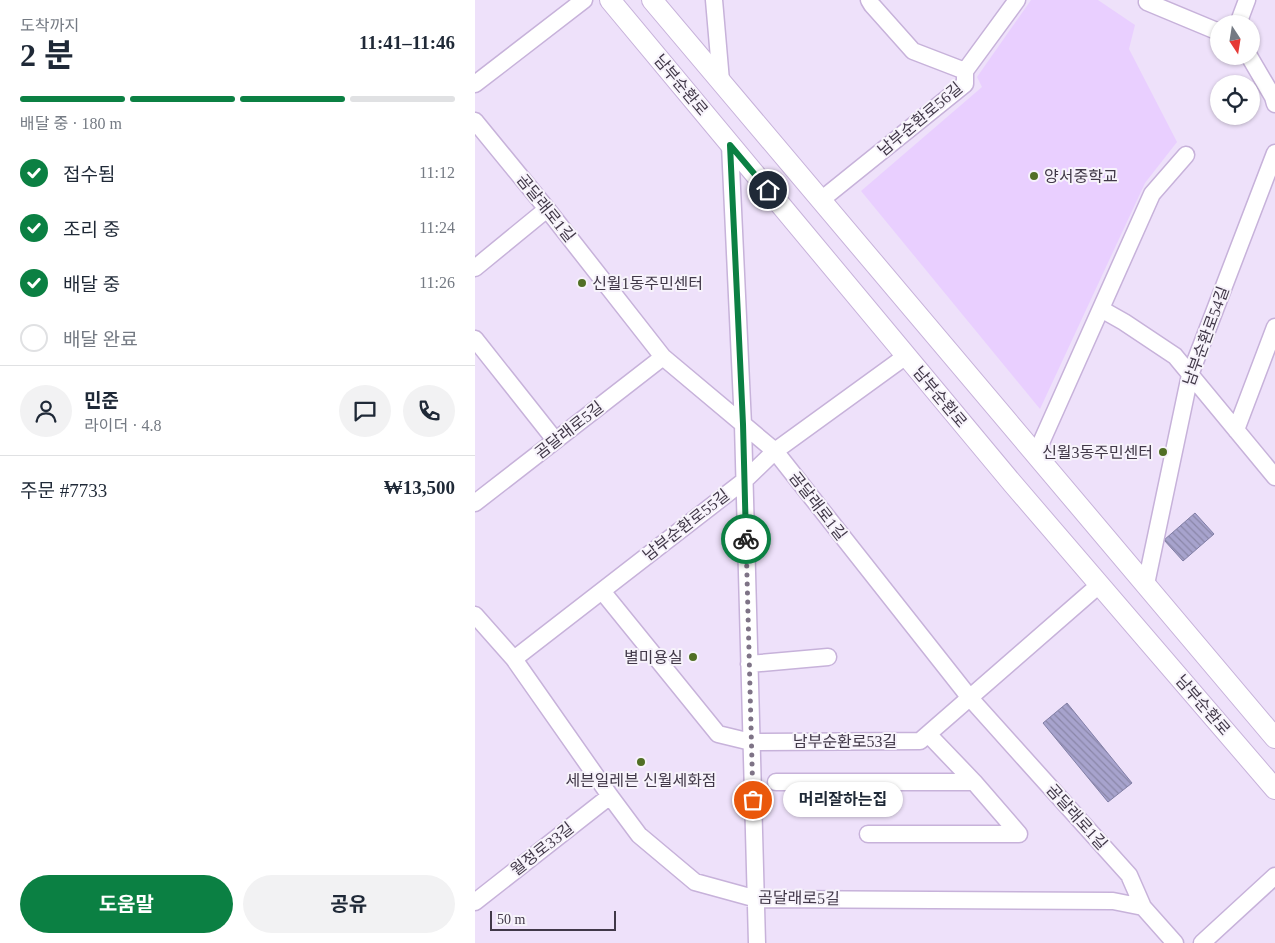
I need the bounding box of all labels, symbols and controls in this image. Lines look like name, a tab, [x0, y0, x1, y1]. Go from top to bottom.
north arrow	[1210, 15, 1260, 65]
map controls	[1210, 15, 1260, 125]
text: 도착까지	[20, 17, 79, 34]
text: 11:41–11:46	[359, 32, 455, 53]
text: 2 분	[20, 37, 73, 73]
street label: 남부순환로	[651, 51, 711, 119]
button: locate	[1210, 75, 1260, 125]
street label: 남부순환로56길	[875, 79, 965, 159]
text: 배달 중 · 180 m	[20, 115, 122, 132]
icon: check	[20, 159, 48, 187]
text: 접수됨	[63, 164, 115, 185]
text: 11:12	[419, 164, 455, 181]
place label: 양서중학교	[1044, 168, 1118, 185]
pin	[747, 169, 789, 211]
marker: 양서중학교	[1028, 170, 1040, 182]
street label: 곰달래로1길	[514, 171, 578, 245]
icon: home	[754, 176, 782, 204]
icon: check	[20, 214, 48, 242]
text: 조리 중	[63, 219, 120, 240]
text: 11:24	[419, 219, 455, 236]
icon: check	[20, 269, 48, 297]
text: 배달 중	[63, 274, 120, 295]
text: 11:26	[419, 274, 455, 291]
place label: 신월1동주민센터	[592, 275, 703, 292]
marker: 신월1동주민센터	[576, 277, 588, 289]
street label: 남부순환로54길	[1180, 284, 1232, 388]
text: 배달 완료	[63, 329, 138, 350]
street label: 남부순환로	[910, 363, 970, 431]
button: person	[20, 385, 72, 437]
button: chat	[339, 385, 391, 437]
button: phone	[403, 385, 455, 437]
text: 민준	[84, 390, 119, 411]
street label: 곰달래로5길	[532, 398, 606, 462]
text: 라이더 · 4.8	[84, 417, 162, 434]
place label: 신월3동주민센터	[1042, 444, 1153, 461]
marker: 신월3동주민센터	[1157, 446, 1169, 458]
street label: 곰달래로1길	[786, 469, 850, 543]
text: ₩13,500	[384, 477, 455, 498]
text: 주문 #7733	[20, 480, 107, 501]
street label: 남부순환로55길	[640, 486, 732, 564]
courier	[721, 514, 771, 564]
icon: bike	[732, 525, 760, 553]
place label: 별미용실	[624, 649, 683, 666]
marker: 별미용실	[687, 651, 699, 663]
street label: 남부순환로	[1172, 672, 1234, 739]
street label: 남부순환로53길	[793, 733, 897, 750]
marker: 세븐일레븐 신월세화점	[635, 756, 647, 768]
place label: 세븐일레븐 신월세화점	[565, 772, 717, 789]
pin	[732, 779, 774, 821]
street label: 곰달래로1길	[1043, 781, 1111, 853]
callout: 머리잘하는집	[783, 782, 903, 818]
icon: bag	[739, 786, 767, 814]
text: 머리잘하는집	[799, 791, 887, 808]
street label: 월정로33길	[507, 819, 577, 879]
button: 도움말	[20, 875, 233, 933]
button: 공유	[243, 875, 455, 933]
street label: 곰달래로5길	[758, 889, 840, 907]
scale bar	[490, 908, 616, 931]
text: 50 m	[497, 912, 525, 927]

